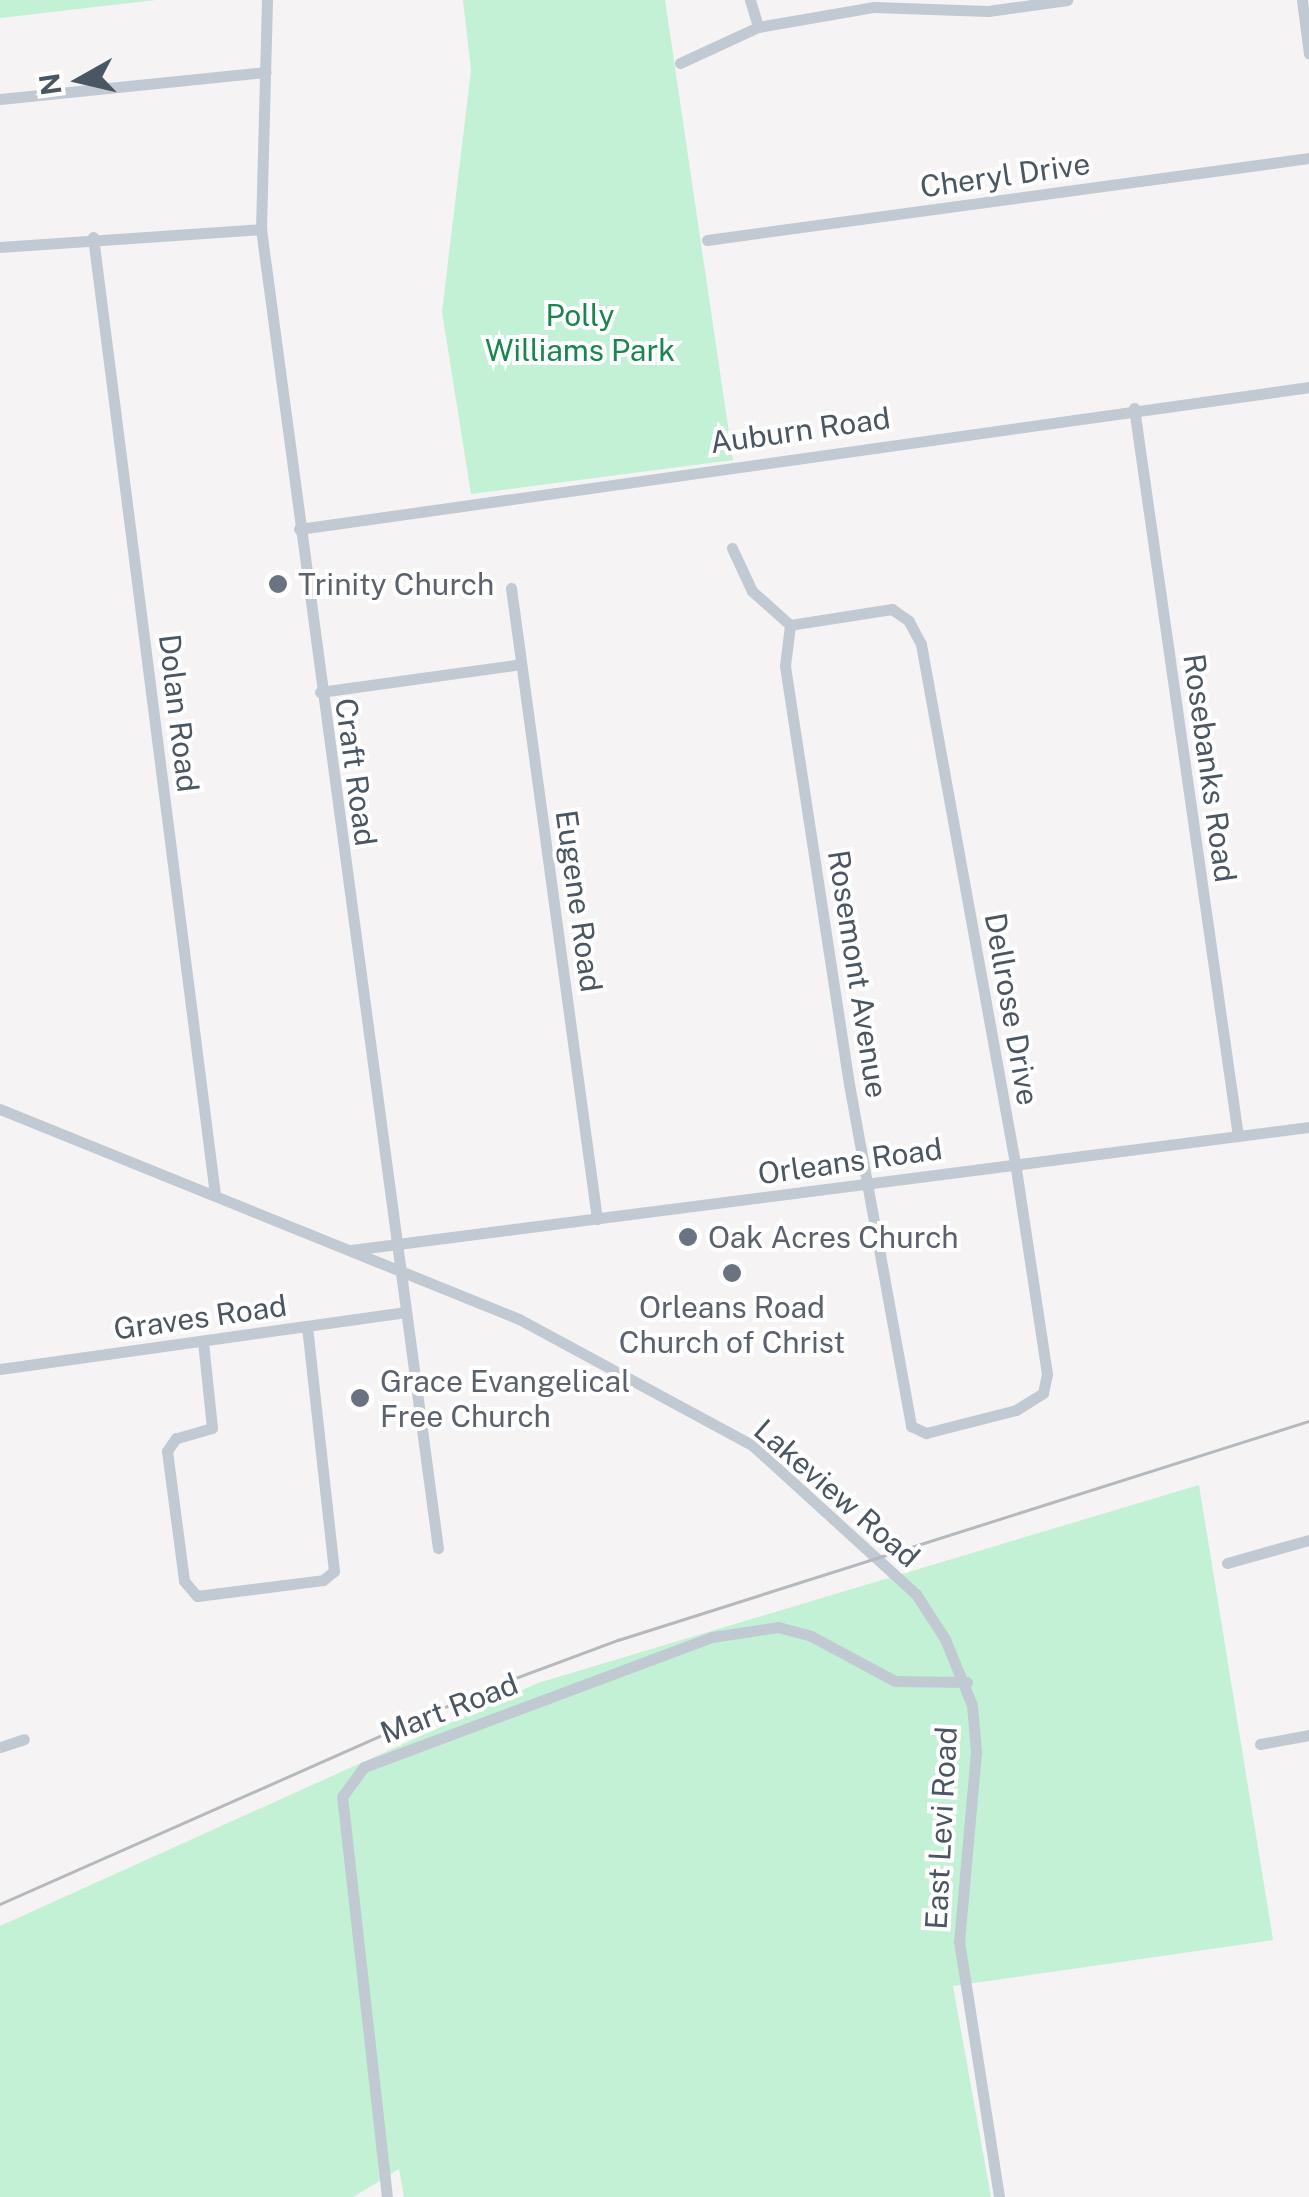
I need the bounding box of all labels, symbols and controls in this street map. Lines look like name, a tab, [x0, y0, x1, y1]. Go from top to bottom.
north arrow	[30, 30, 130, 130]
text: N	[32, 71, 68, 97]
street label: Cheryl Drive	[918, 145, 1092, 205]
park label: Polly Williams Park	[485, 297, 675, 368]
street label: Auburn Road	[708, 400, 892, 460]
place label: Trinity Church	[298, 566, 494, 602]
marker: Trinity Church	[267, 573, 289, 595]
street label: Dolan Road	[151, 632, 207, 794]
street label: Rosebanks Road	[1176, 651, 1244, 885]
street label: Craft Road	[328, 696, 384, 848]
street label: Eugene Road	[548, 808, 610, 994]
street label: Rosemont Avenue	[821, 848, 895, 1100]
street label: Dellrose Drive	[977, 910, 1047, 1108]
street label: Orleans Road	[755, 1130, 945, 1192]
place label: Oak Acres Church	[708, 1219, 959, 1255]
marker: Oak Acres Church	[677, 1226, 699, 1248]
marker: Orleans Road Church of Christ	[721, 1262, 743, 1284]
street label: Graves Road	[111, 1287, 289, 1347]
place label: Orleans Road Church of Christ	[619, 1289, 845, 1360]
place label: Grace Evangelical Free Church	[380, 1363, 630, 1434]
marker: Grace Evangelical Free Church	[349, 1387, 371, 1409]
street label: Lakeview Road	[747, 1411, 927, 1575]
street label: Mart Road	[375, 1665, 523, 1751]
street label: East Levi Road	[918, 1726, 964, 1930]

